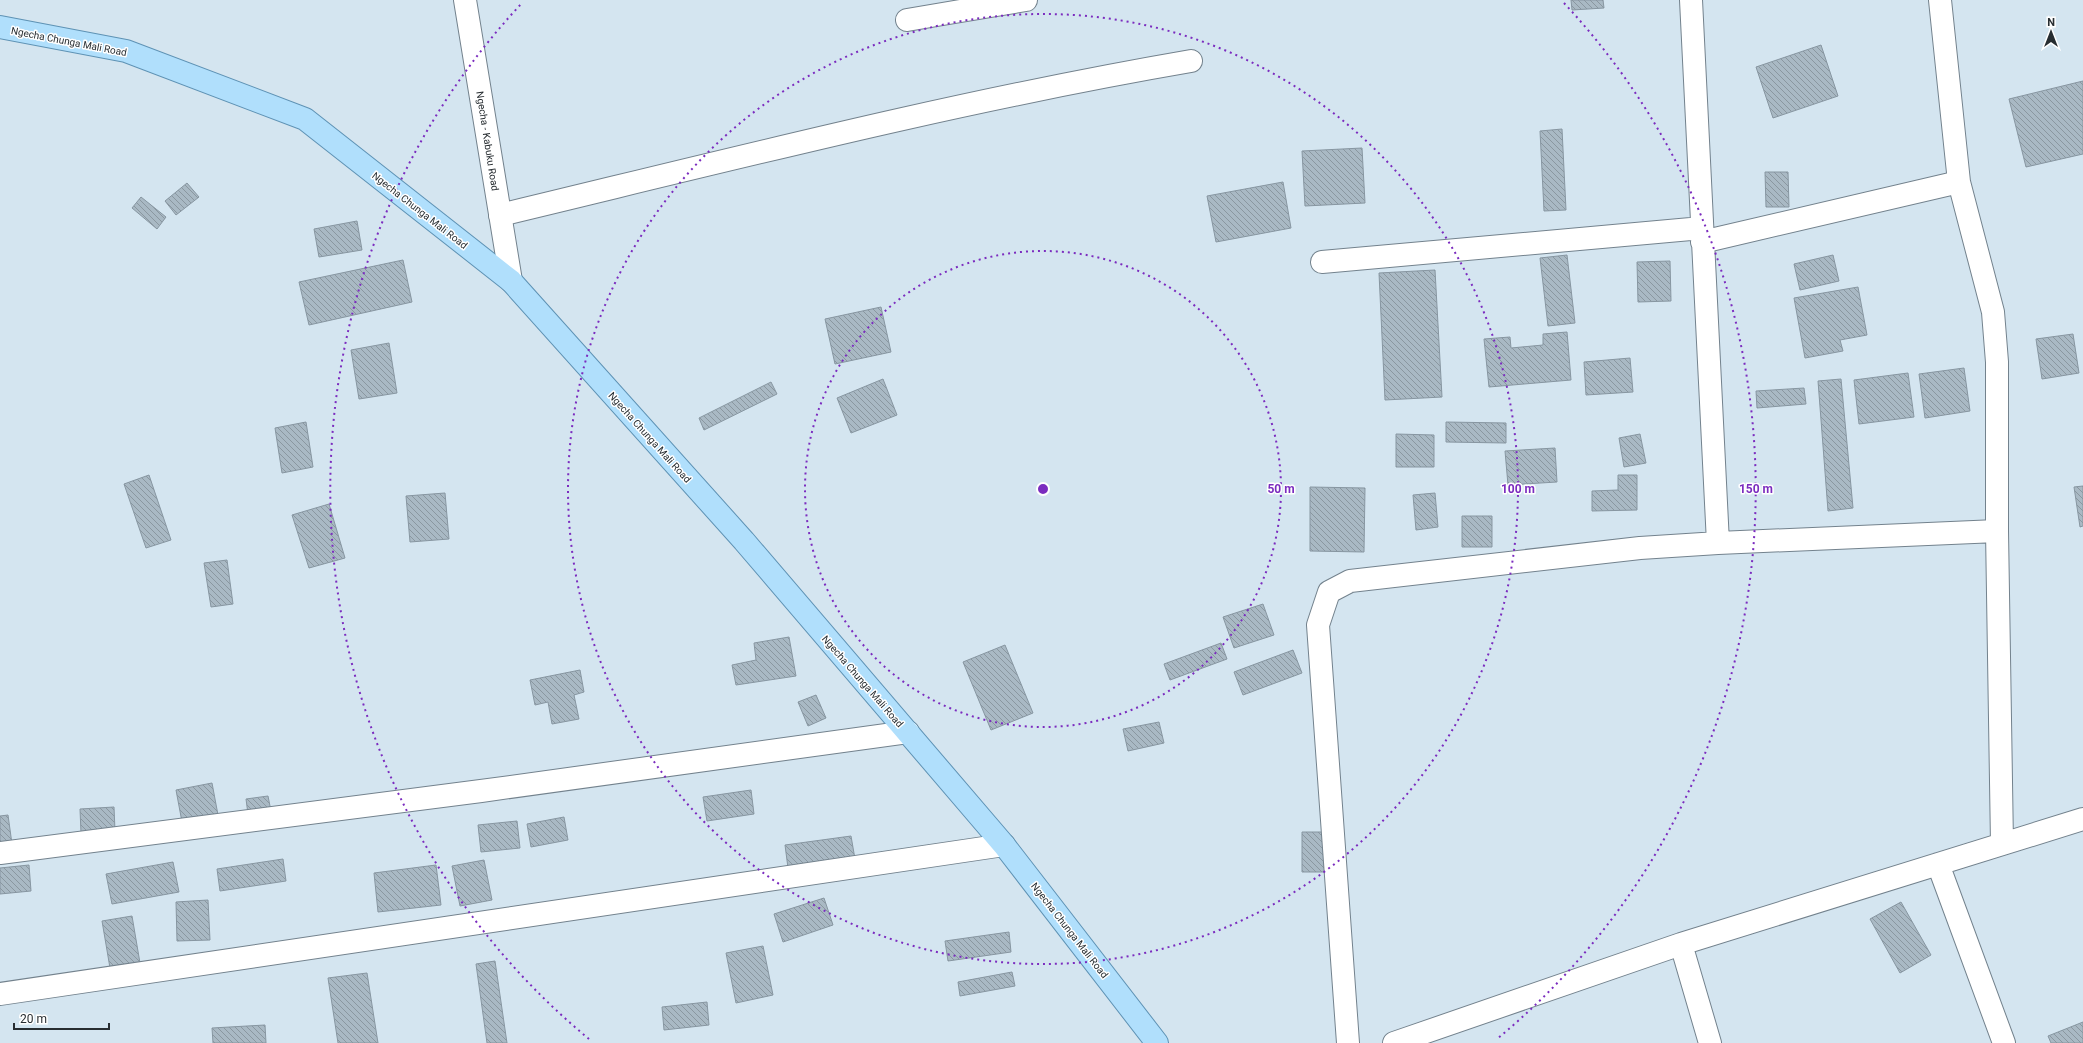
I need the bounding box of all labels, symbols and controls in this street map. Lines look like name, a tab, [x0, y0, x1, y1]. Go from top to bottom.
north arrow	[2031, 12, 2071, 52]
text: N	[2047, 16, 2055, 29]
street label: Ngecha Chunga Mali Road	[10, 25, 128, 58]
street label: Ngecha - Kabuku Road	[474, 90, 501, 192]
street label: Ngecha Chunga Mali Road	[370, 170, 469, 251]
street label: Ngecha Chunga Mali Road	[606, 390, 693, 485]
centre of rings	[1036, 482, 1050, 496]
text: 50 m	[1267, 482, 1295, 496]
text: 100 m	[1501, 482, 1535, 496]
text: 150 m	[1739, 482, 1773, 496]
street label: Ngecha Chunga Mali Road	[820, 633, 905, 729]
street label: Ngecha Chunga Mali Road	[1029, 881, 1110, 980]
scale bar	[14, 1005, 109, 1031]
text: 20 m	[20, 1012, 47, 1026]

